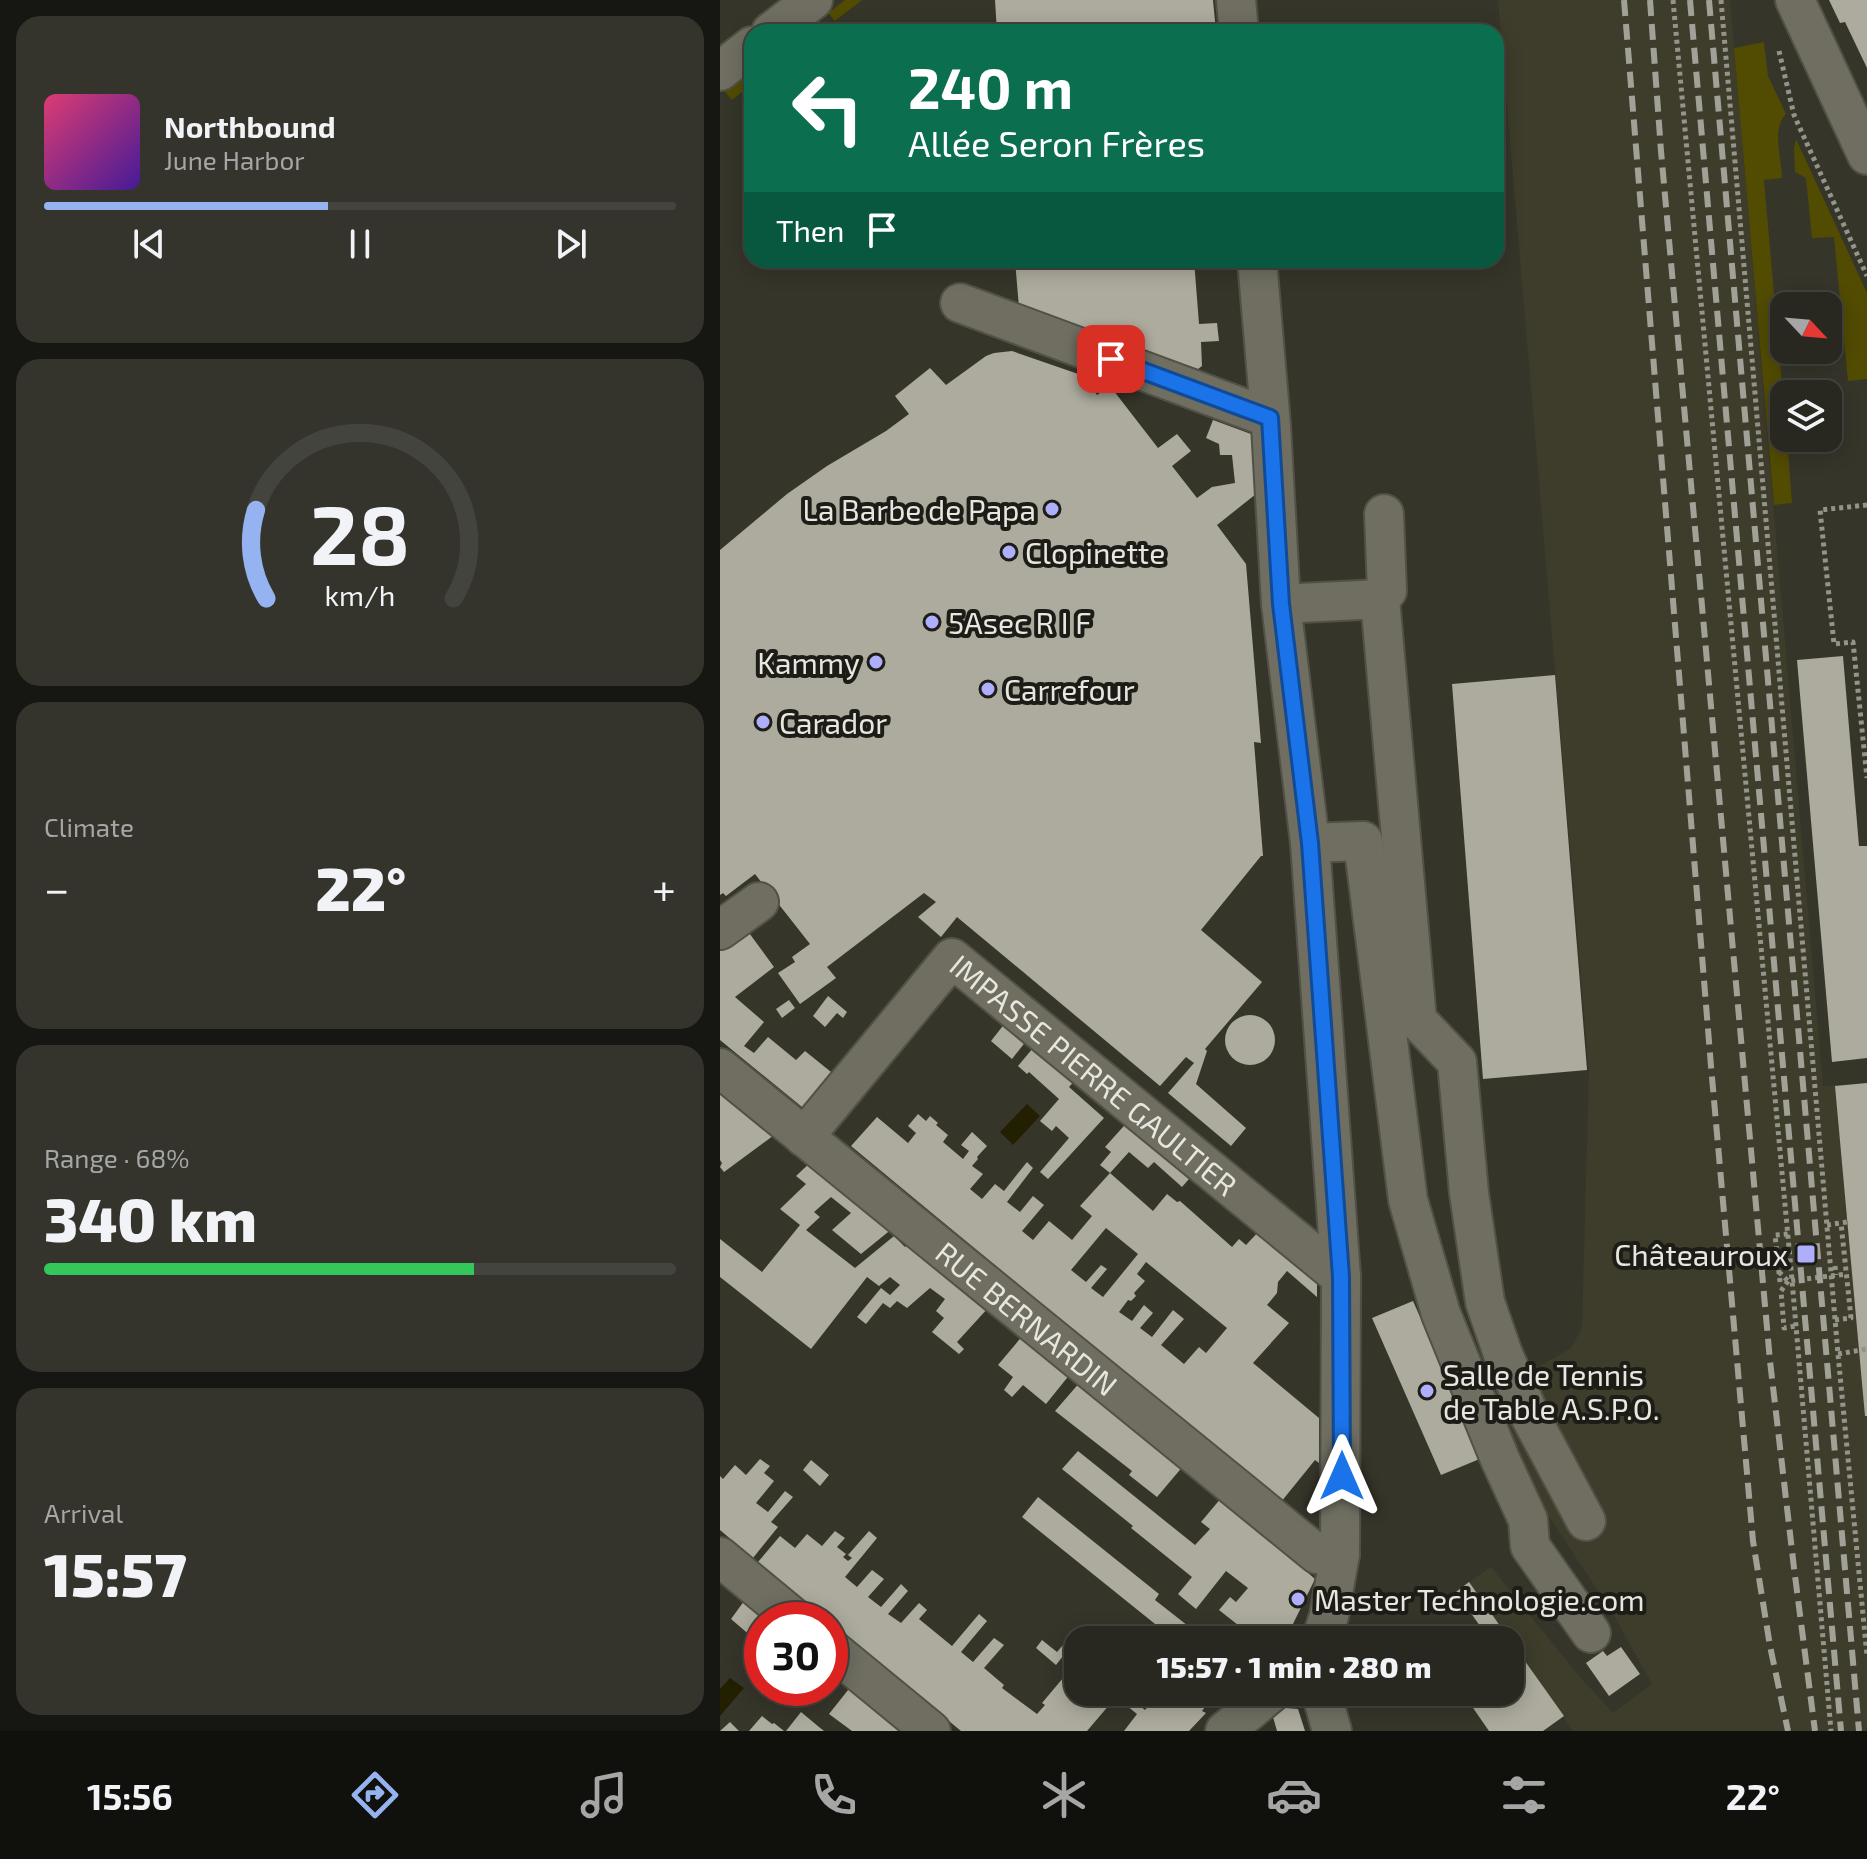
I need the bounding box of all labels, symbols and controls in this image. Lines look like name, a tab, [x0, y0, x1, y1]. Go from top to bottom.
text: 240 m	[908, 53, 1073, 120]
icon: left	[776, 56, 880, 160]
text: Northbound	[164, 108, 336, 144]
text: Allée Seron Frères	[908, 121, 1205, 164]
text: June Harbor	[164, 144, 305, 175]
icon: arrive	[860, 208, 904, 252]
text: Then	[776, 212, 844, 248]
icon: previous	[127, 222, 171, 266]
icon: pause	[338, 222, 382, 266]
icon: next	[549, 222, 593, 266]
north arrow	[1770, 292, 1842, 364]
map controls	[1770, 292, 1842, 452]
pin	[1077, 325, 1145, 393]
icon: arrive	[1089, 337, 1133, 381]
button: layers	[1770, 380, 1842, 452]
text: 28	[310, 481, 410, 581]
place label: La Barbe de Papa	[803, 491, 1036, 527]
marker: La Barbe de Papa	[1043, 500, 1061, 518]
place label: Clopinette	[1025, 534, 1165, 570]
marker: Clopinette	[1000, 543, 1018, 561]
text: km/h	[325, 577, 395, 612]
place label: 5Asec R I F	[948, 604, 1091, 640]
marker: 5Asec R I F	[923, 613, 941, 631]
place label: Kammy	[757, 644, 860, 680]
marker: Kammy	[867, 653, 885, 671]
place label: Carrefour	[1004, 671, 1135, 707]
marker: Carrefour	[979, 680, 997, 698]
place label: Carador	[779, 704, 887, 740]
marker: Carador	[754, 713, 772, 731]
text: Climate	[44, 811, 134, 842]
text: 22°	[315, 851, 406, 923]
text: −	[44, 861, 70, 914]
text: +	[652, 861, 676, 914]
street label: IMPASSE PIERRE GAULTIER	[943, 946, 1245, 1203]
text: Range · 68%	[44, 1142, 189, 1173]
text: 340 km	[44, 1182, 257, 1254]
street label: RUE BERNARDIN	[929, 1234, 1125, 1402]
place label: Châteauroux	[1614, 1236, 1788, 1272]
marker: Châteauroux	[1795, 1243, 1817, 1265]
place label: Salle de Tennis de Table A.S.P.O.	[1443, 1356, 1660, 1426]
marker: Salle de Tennis de Table A.S.P.O.	[1418, 1382, 1436, 1400]
position arrow	[1300, 1434, 1384, 1518]
text: Arrival	[44, 1497, 123, 1528]
text: 15:57	[44, 1537, 187, 1609]
place label: Master Technologie.com	[1314, 1581, 1645, 1617]
marker: Master Technologie.com	[1289, 1590, 1307, 1608]
speed limit sign: 30	[744, 1602, 848, 1706]
text: 15:57 · 1 min · 280 m	[1157, 1648, 1431, 1684]
icon: directions	[347, 1767, 403, 1823]
icon: music	[576, 1767, 632, 1823]
icon: phone	[806, 1767, 862, 1823]
icon: climate	[1036, 1767, 1092, 1823]
icon: car	[1266, 1767, 1322, 1823]
icon: filters	[1496, 1767, 1552, 1823]
text: 15:56	[87, 1774, 173, 1817]
text: 22°	[1726, 1774, 1780, 1817]

